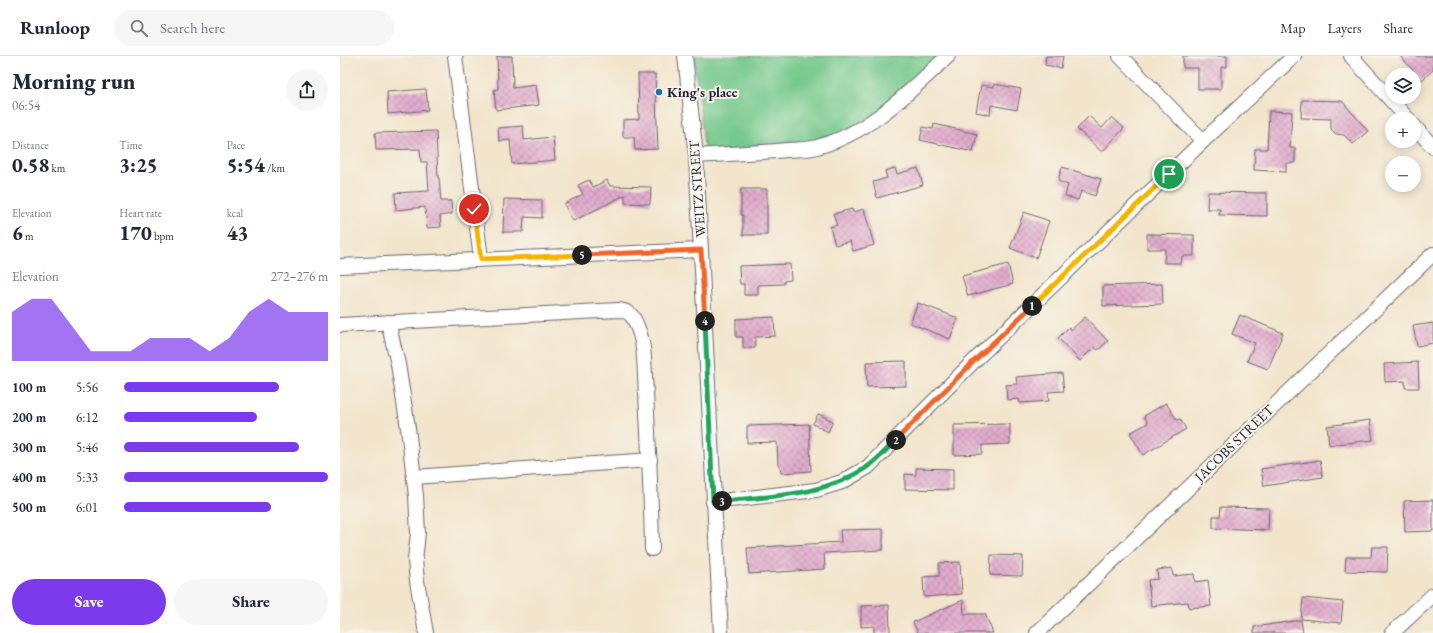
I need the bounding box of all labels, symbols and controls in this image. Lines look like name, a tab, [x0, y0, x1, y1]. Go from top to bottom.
search box	[114, 10, 394, 46]
text: Runloop	[20, 15, 90, 40]
icon: search	[128, 17, 150, 39]
text: Search here	[160, 18, 225, 37]
text: Map	[1280, 19, 1305, 37]
text: Layers	[1327, 19, 1362, 37]
text: Share	[1384, 19, 1413, 37]
text: Morning run	[12, 67, 136, 96]
map controls	[1385, 68, 1421, 192]
button: layers	[1385, 68, 1421, 104]
button: share	[286, 69, 328, 111]
place label: King's place	[667, 83, 738, 101]
marker: King's place	[654, 87, 664, 97]
text: 06:54	[12, 97, 40, 114]
button: +	[1385, 112, 1421, 148]
text: Distance	[12, 138, 49, 152]
text: Time	[119, 138, 142, 152]
text: Pace	[227, 138, 245, 152]
street label: WEITZ STREET	[685, 139, 709, 238]
text: 0.58	[12, 152, 49, 178]
text: 3:25	[119, 152, 158, 178]
text: 5:54	[227, 152, 265, 178]
button: −	[1385, 156, 1421, 192]
pin	[1152, 157, 1186, 191]
text: km	[49, 161, 65, 175]
text: /km	[265, 161, 285, 175]
icon: arrive	[1158, 163, 1180, 185]
pin	[457, 192, 491, 226]
icon: check	[463, 198, 485, 220]
text: Elevation	[12, 206, 52, 220]
text: Heart rate	[119, 206, 162, 220]
text: kcal	[227, 206, 243, 220]
text: 6	[12, 220, 23, 246]
text: 170	[119, 220, 152, 246]
text: 43	[227, 220, 248, 246]
text: m	[23, 229, 34, 243]
text: bpm	[152, 229, 174, 243]
pin: 5	[572, 245, 592, 265]
text: 5	[579, 248, 585, 262]
text: Elevation	[12, 268, 59, 285]
text: 272–276 m	[271, 268, 328, 285]
pin: 1	[1022, 296, 1042, 316]
text: 1	[1029, 299, 1035, 313]
pin: 4	[695, 311, 715, 331]
text: 4	[702, 314, 708, 328]
text: 100 m	[12, 379, 46, 396]
text: 5:56	[76, 379, 98, 396]
street label: JACOBS STREET	[1190, 400, 1278, 486]
text: 200 m	[12, 409, 46, 426]
text: 6:12	[76, 409, 98, 426]
pin: 2	[886, 430, 906, 450]
text: 2	[893, 433, 899, 447]
text: 300 m	[12, 439, 46, 456]
text: 5:46	[76, 439, 98, 456]
text: 400 m	[12, 469, 46, 486]
text: 5:33	[76, 469, 98, 486]
pin: 3	[712, 491, 732, 511]
text: 3	[719, 494, 725, 508]
text: 500 m	[12, 499, 46, 516]
text: 6:01	[76, 499, 98, 516]
button: Save	[12, 579, 166, 625]
button: Share	[174, 579, 328, 625]

